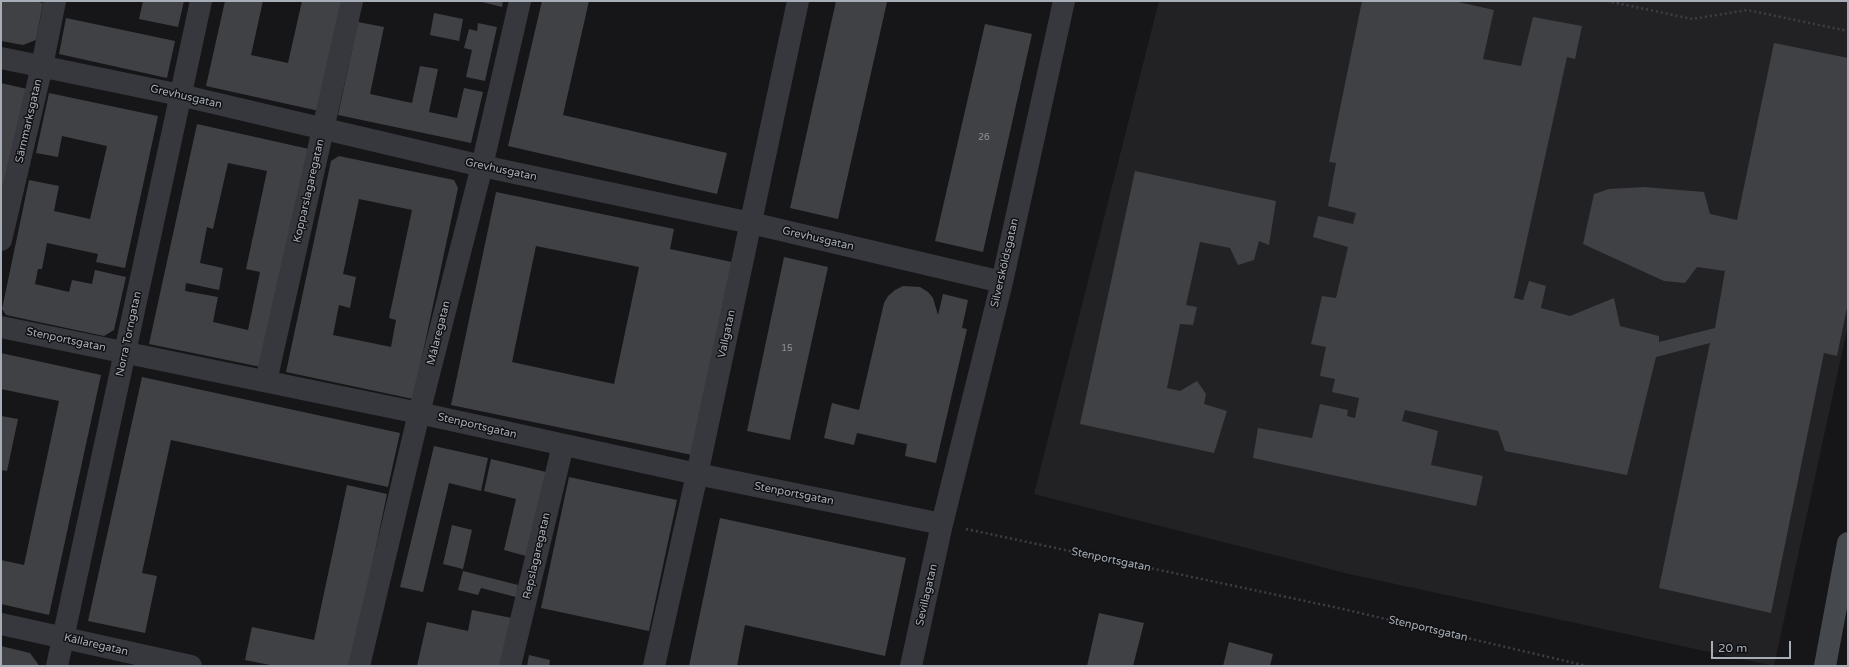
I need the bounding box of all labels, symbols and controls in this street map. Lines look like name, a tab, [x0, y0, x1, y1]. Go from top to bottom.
street label: Särnmarksgatan	[13, 78, 45, 164]
street label: Grevhusgatan	[149, 82, 223, 112]
house number: 26	[978, 133, 990, 143]
street label: Kopparslagaregatan	[291, 138, 327, 244]
street label: Grevhusgatan	[464, 156, 538, 184]
street label: Silversköldsgatan	[988, 217, 1022, 309]
street label: Grevhusgatan	[781, 224, 855, 254]
street label: Norra Torngatan	[114, 290, 144, 378]
street label: Målaregatan	[425, 299, 453, 367]
street label: Vallgatan	[715, 309, 739, 359]
street label: Stenportsgatan	[25, 325, 107, 355]
house number: 15	[781, 344, 793, 354]
street label: Stenportsgatan	[436, 410, 518, 442]
street label: Stenportsgatan	[753, 480, 835, 508]
street label: Repslagaregatan	[521, 511, 553, 601]
street label: Stenportsgatan	[1070, 545, 1152, 575]
street label: Sevillagatan	[913, 563, 941, 627]
street label: Stenportsgatan	[1387, 613, 1469, 645]
street label: Källaregatan	[63, 631, 129, 659]
scale bar	[1713, 633, 1793, 659]
text: 20 m	[1718, 641, 1747, 655]

